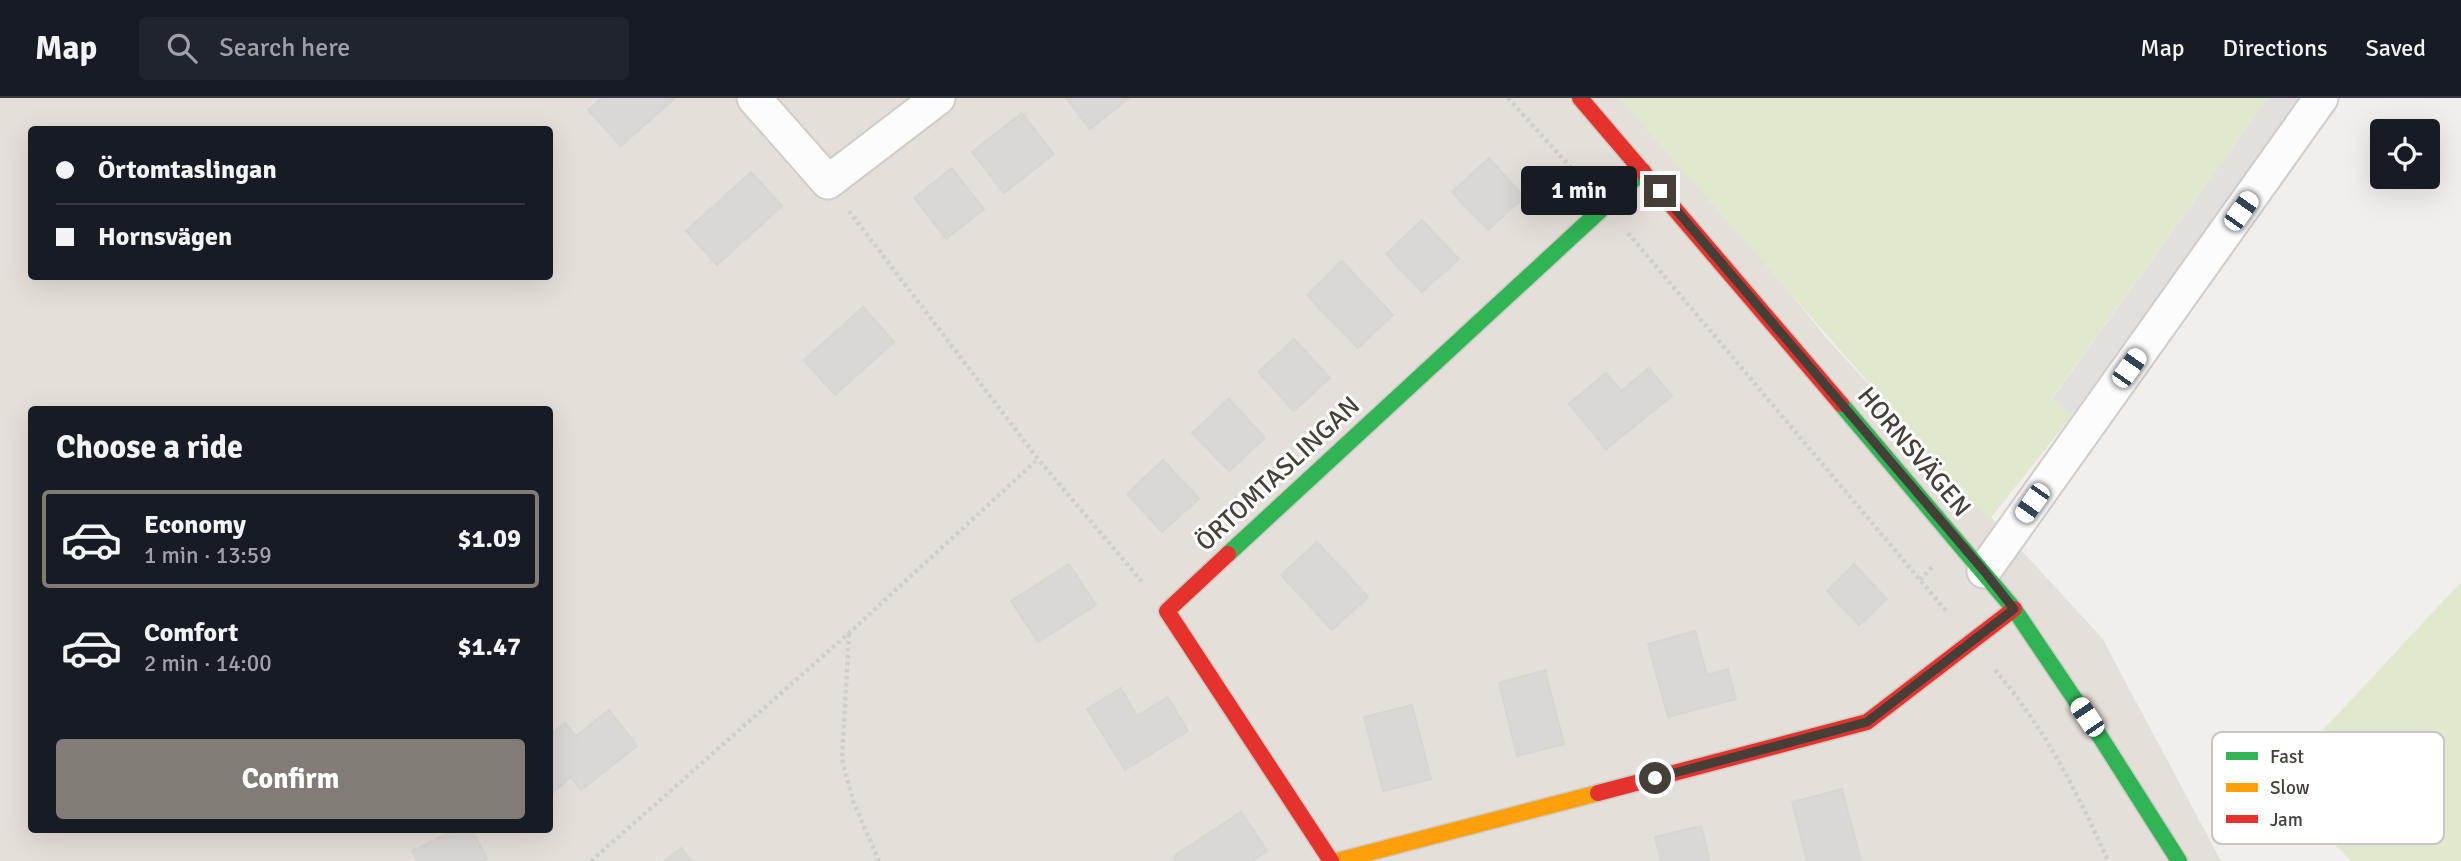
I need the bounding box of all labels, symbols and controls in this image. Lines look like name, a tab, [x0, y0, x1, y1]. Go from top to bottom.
search box	[139, 17, 629, 80]
text: Map	[35, 28, 97, 69]
icon: search	[163, 29, 201, 67]
text: Search here	[219, 32, 350, 64]
text: Map	[2140, 33, 2185, 63]
text: Directions	[2223, 33, 2328, 63]
text: Saved	[2366, 33, 2426, 63]
map controls	[2370, 119, 2440, 189]
button: locate	[2370, 119, 2440, 189]
text: Örtomtaslingan	[98, 154, 277, 186]
callout: 1 min	[1520, 166, 1636, 216]
route end	[1644, 175, 1676, 207]
text: 1 min	[1551, 176, 1607, 205]
car	[2221, 188, 2262, 234]
text: Hornsvägen	[98, 221, 232, 253]
car	[2109, 345, 2150, 391]
street label: HORNSVÄGEN	[1850, 381, 1978, 523]
street label: ÖRTOMTASLINGAN	[1189, 390, 1367, 558]
text: Choose a ride	[56, 428, 243, 467]
car	[2012, 480, 2053, 526]
icon: car	[60, 508, 123, 571]
text: Economy	[144, 509, 246, 541]
text: $1.09	[457, 523, 521, 555]
text: 1 min · 13:59	[144, 541, 272, 570]
icon: car	[60, 616, 123, 679]
text: Comfort	[144, 617, 238, 649]
text: $1.47	[457, 631, 521, 663]
text: 2 min · 14:00	[144, 649, 272, 678]
car	[2067, 694, 2108, 740]
legend	[2212, 732, 2444, 844]
button: Confirm	[56, 739, 525, 819]
text: Fast	[2270, 745, 2304, 769]
route start	[1639, 762, 1671, 794]
text: Slow	[2270, 776, 2310, 800]
text: Jam	[2270, 808, 2303, 832]

